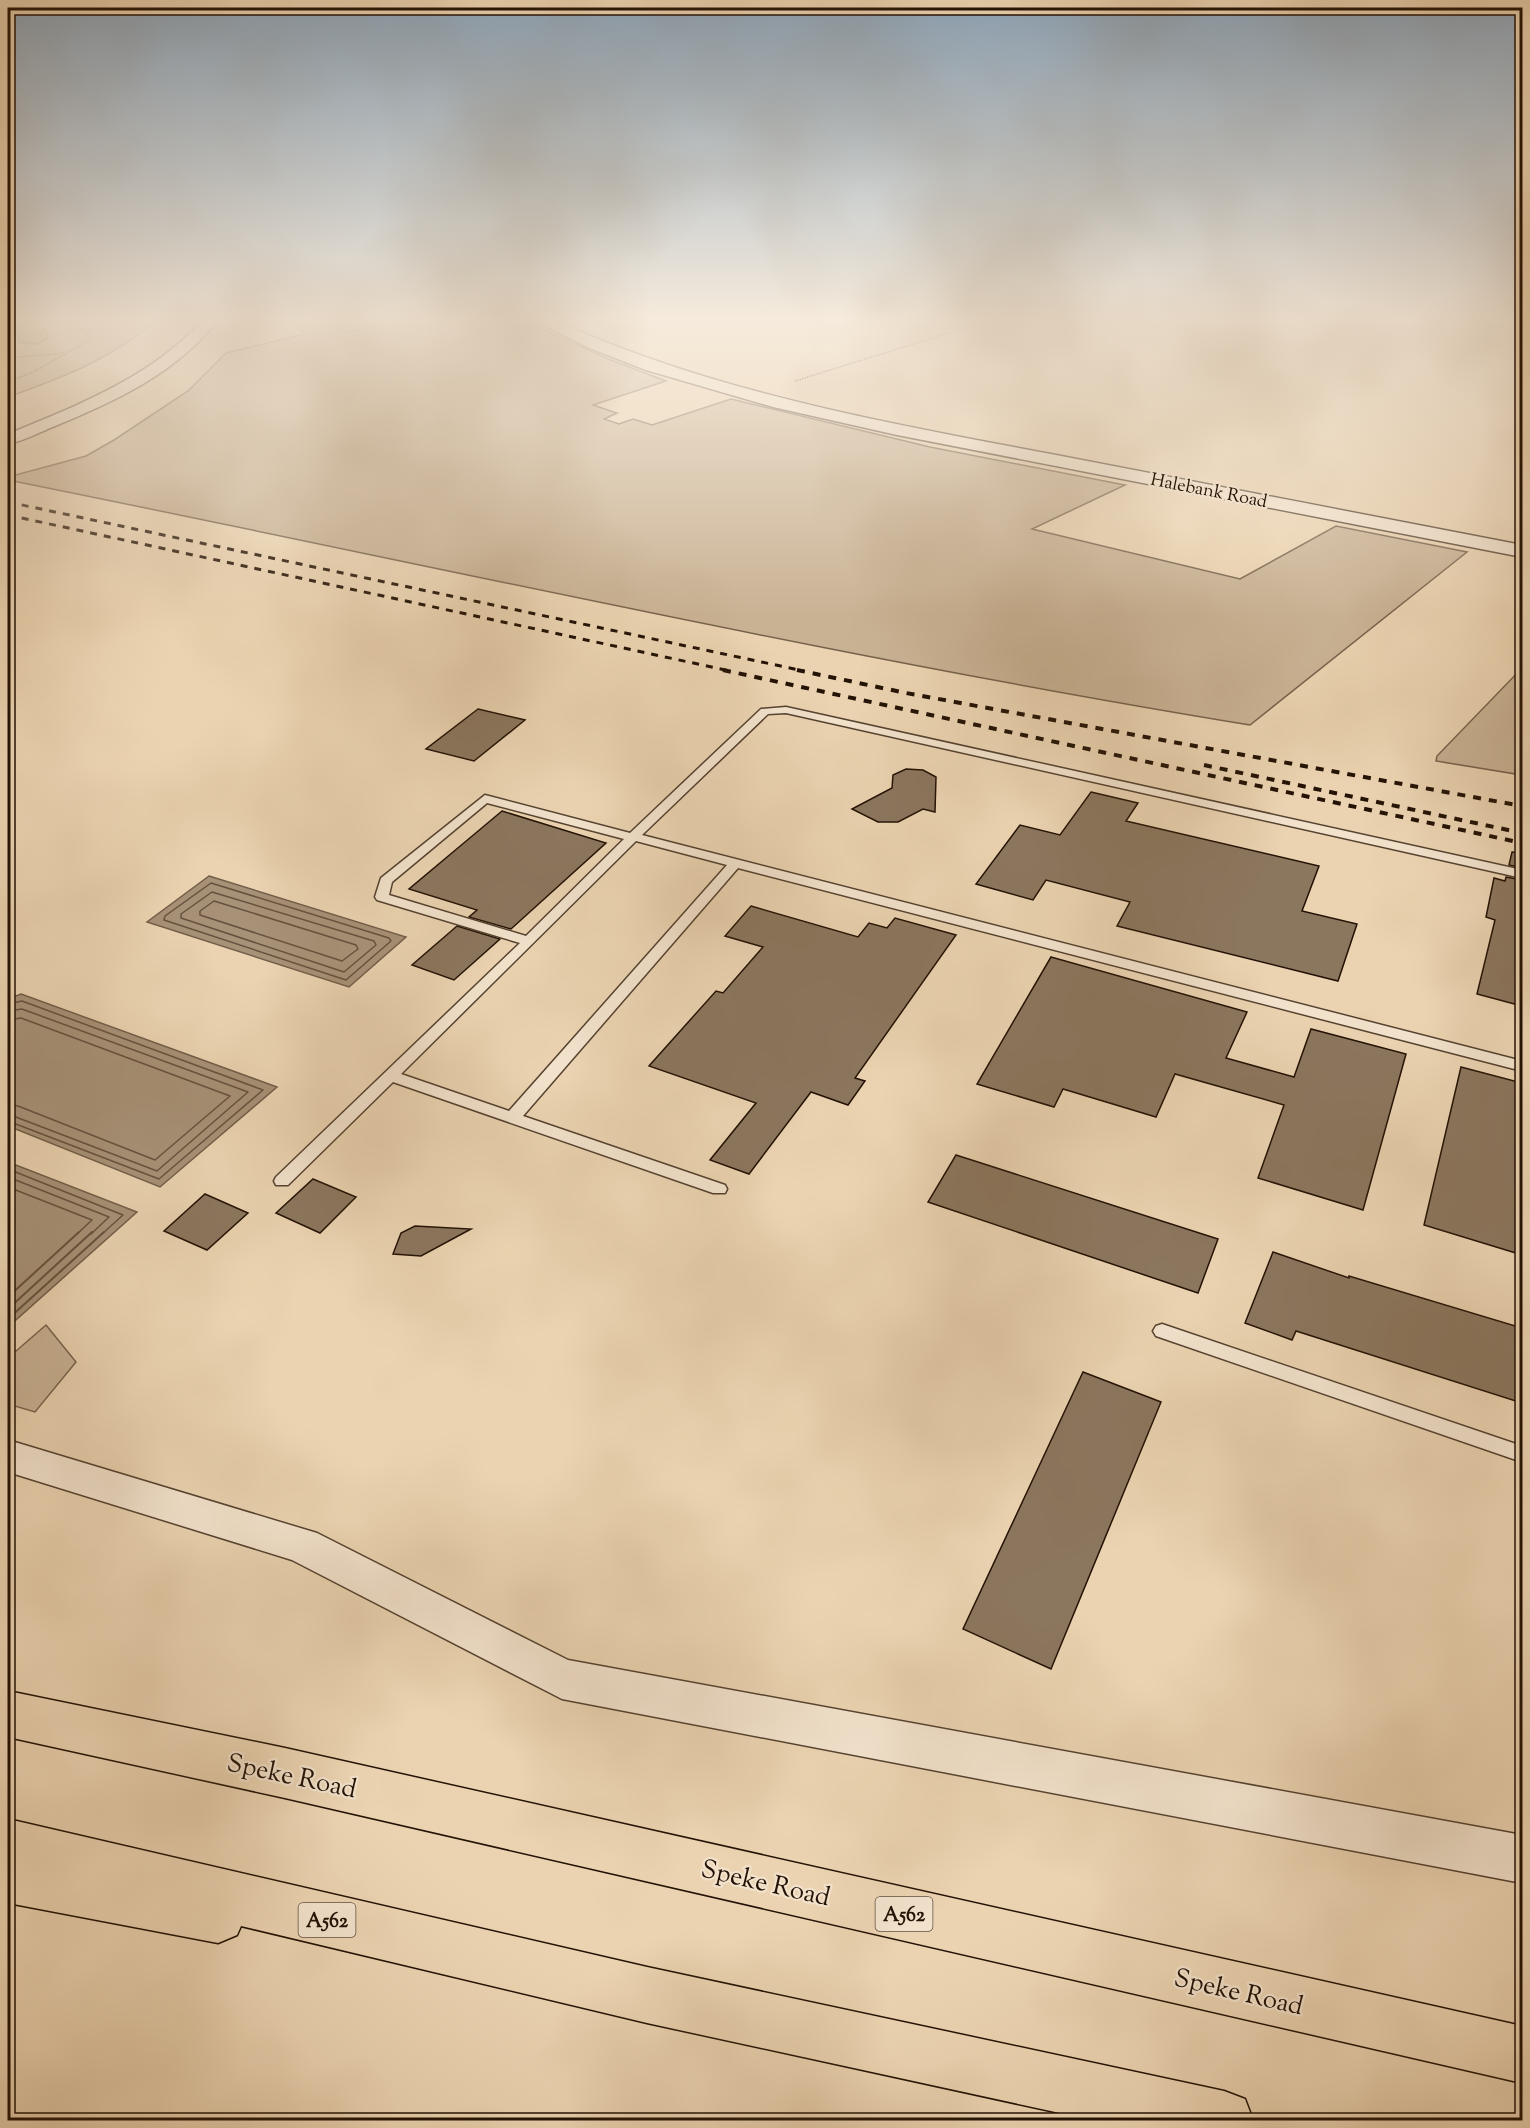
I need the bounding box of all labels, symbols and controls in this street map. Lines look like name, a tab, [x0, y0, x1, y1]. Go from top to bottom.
street label: Halebank Road	[1148, 468, 1269, 516]
street label: Speke Road	[223, 1746, 360, 1809]
street label: Speke Road	[697, 1852, 834, 1917]
road number: A562	[876, 1897, 932, 1931]
road number: A562	[298, 1903, 356, 1937]
street label: Speke Road	[1170, 1961, 1307, 2026]

